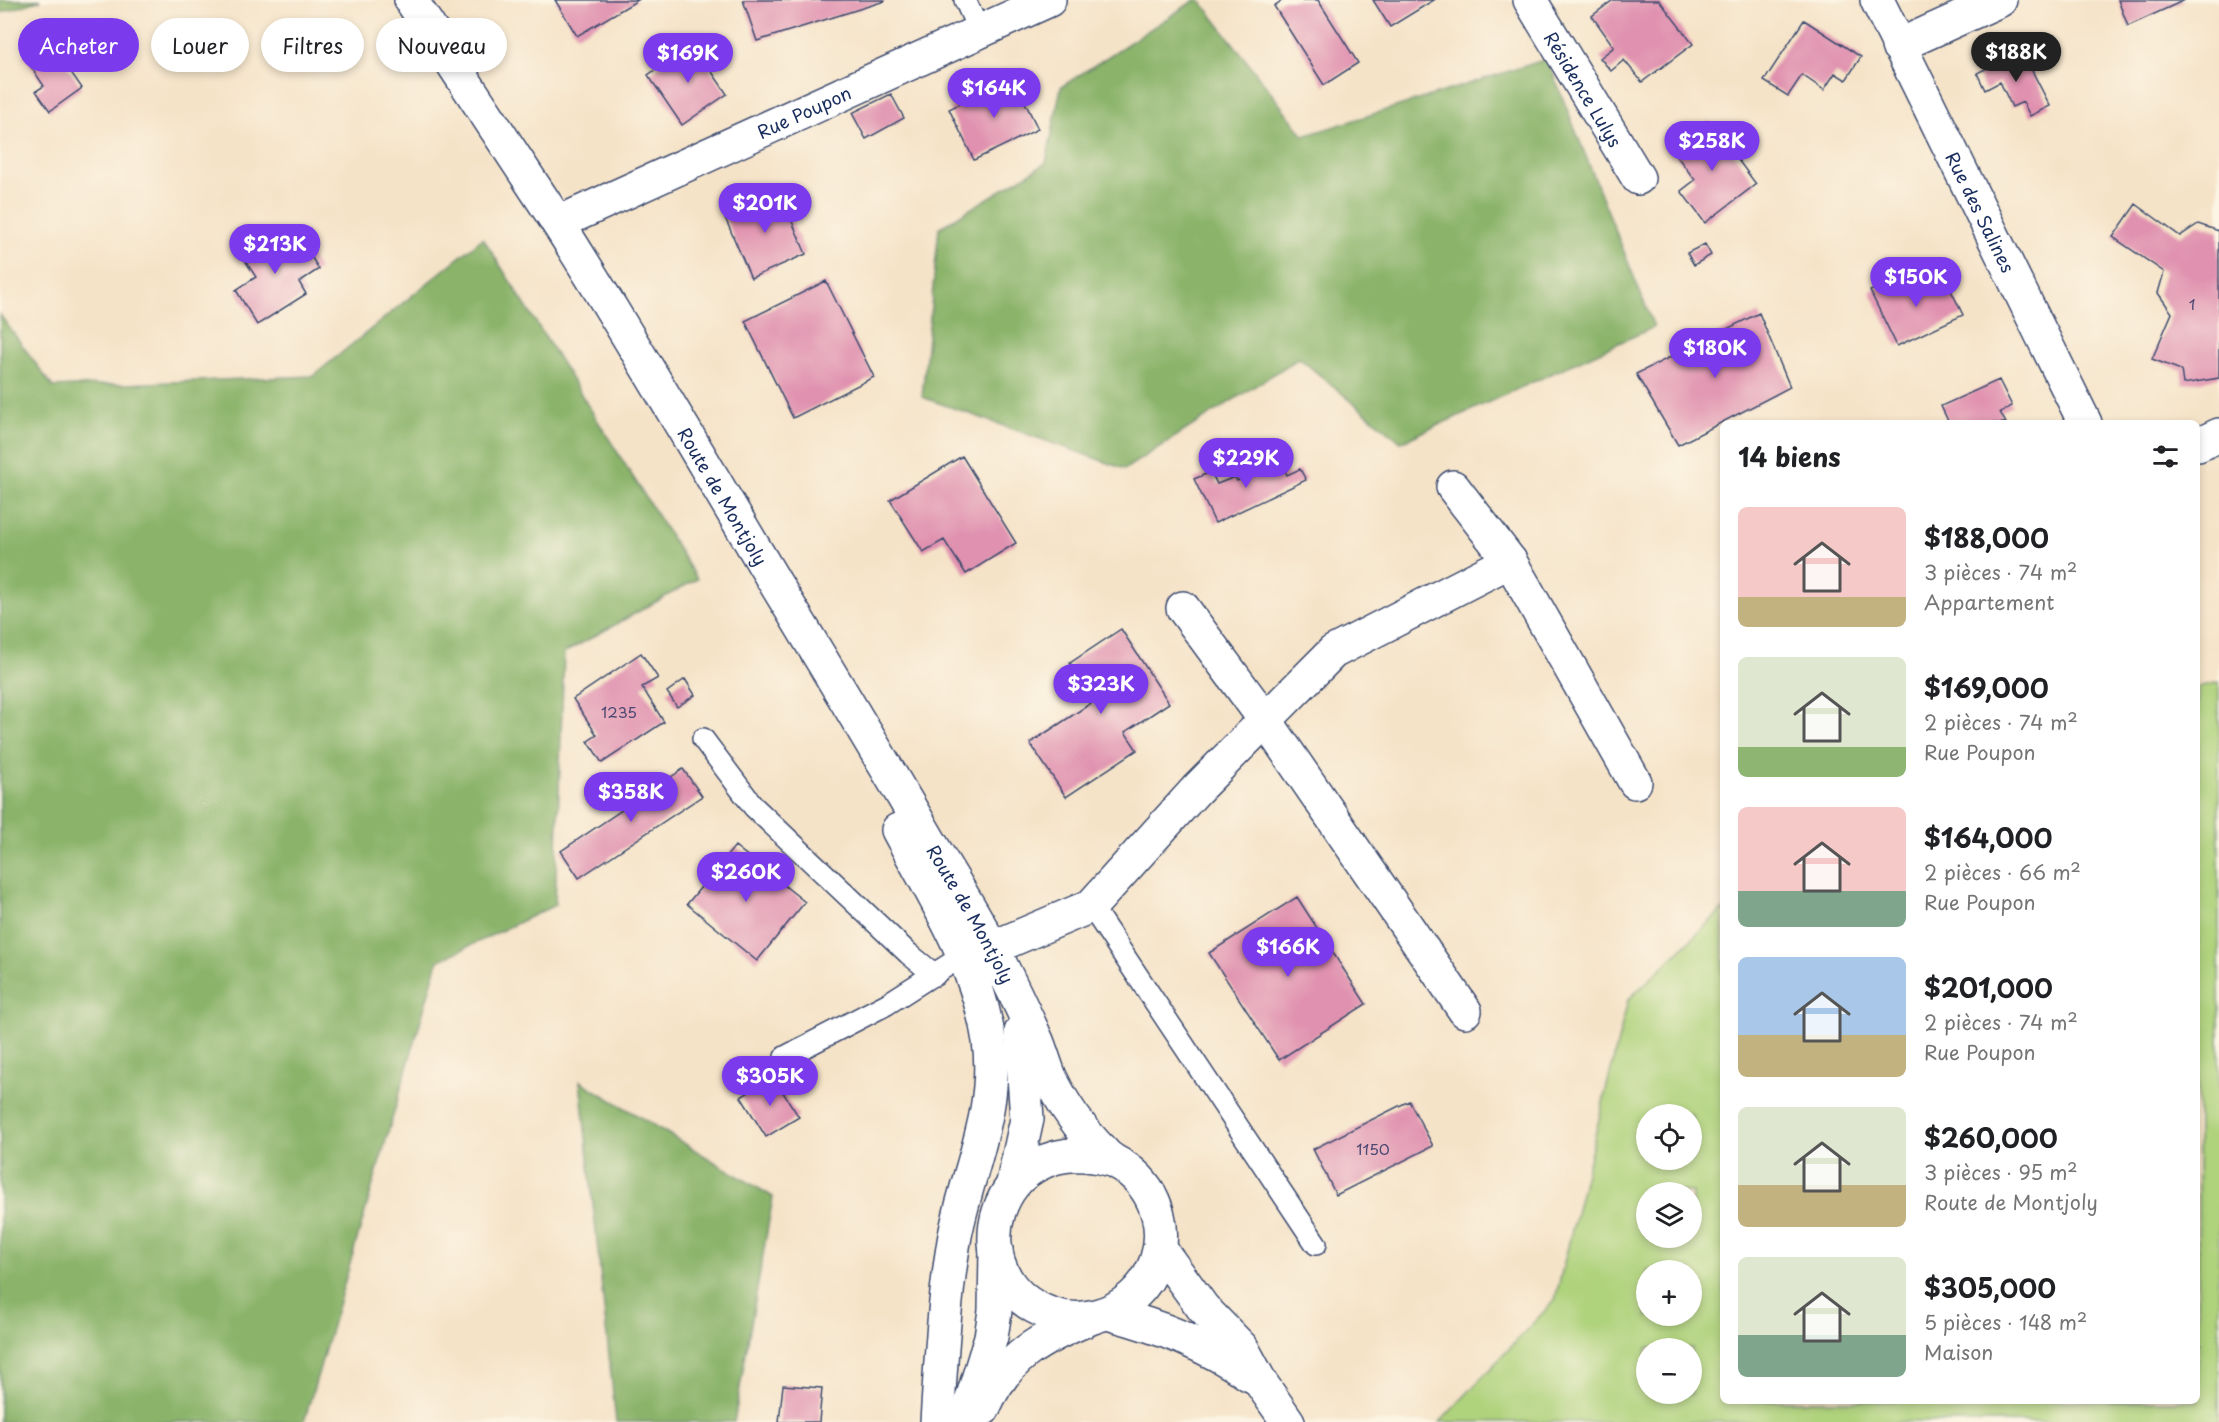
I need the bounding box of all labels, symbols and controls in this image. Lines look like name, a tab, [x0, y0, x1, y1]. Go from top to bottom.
chip: Acheter	[18, 18, 139, 72]
chip: Louer	[151, 18, 249, 72]
chip: Filtres	[261, 18, 364, 72]
chip: Nouveau	[376, 18, 507, 72]
street label: Résidence Lulys	[1538, 26, 1629, 152]
pin: $188K	[1974, 32, 2058, 83]
pin: $169K	[646, 33, 730, 84]
text: $188K	[1985, 36, 2047, 66]
text: $169K	[657, 37, 719, 67]
pin: $164K	[952, 68, 1036, 119]
text: $164K	[962, 72, 1026, 102]
street label: Rue Poupon	[752, 78, 855, 144]
pin: $258K	[1670, 121, 1754, 172]
text: $258K	[1678, 125, 1746, 155]
street label: Rue des Salines	[1940, 147, 2022, 277]
pin: $201K	[723, 183, 807, 234]
text: $201K	[733, 187, 797, 217]
pin: $213K	[233, 224, 317, 275]
text: $213K	[243, 228, 307, 258]
pin: $150K	[1874, 257, 1958, 308]
text: $150K	[1884, 261, 1948, 291]
house number: 1	[2189, 292, 2195, 315]
pin: $180K	[1673, 328, 1757, 379]
text: $180K	[1683, 332, 1747, 362]
street label: Route de Montjoly	[672, 422, 775, 570]
text: 14 biens	[1738, 437, 1841, 476]
pin: $229K	[1204, 438, 1288, 489]
icon: filters	[2149, 440, 2182, 473]
text: $229K	[1213, 442, 1279, 472]
text: $188,000	[1924, 518, 2049, 557]
icon: home	[1786, 531, 1858, 603]
text: 3 pièces · 74 m²	[1924, 557, 2077, 587]
text: Appartement	[1924, 587, 2054, 617]
pin: $323K	[1059, 664, 1143, 715]
text: $323K	[1067, 668, 1135, 698]
text: $169,000	[1924, 668, 2049, 707]
icon: home	[1786, 681, 1858, 753]
house number: 1235	[601, 700, 637, 723]
text: 2 pièces · 74 m²	[1924, 707, 2078, 737]
text: Rue Poupon	[1924, 737, 2036, 767]
pin: $358K	[589, 772, 673, 823]
text: $358K	[598, 776, 664, 806]
text: $164,000	[1924, 818, 2052, 857]
icon: home	[1786, 831, 1858, 903]
street label: Route de Montjoly	[921, 839, 1021, 988]
pin: $260K	[704, 852, 788, 903]
text: $260K	[711, 856, 781, 886]
text: 2 pièces · 66 m²	[1924, 857, 2081, 887]
text: Rue Poupon	[1924, 887, 2036, 917]
pin: $166K	[1246, 927, 1330, 978]
text: $166K	[1256, 931, 1320, 961]
text: $201,000	[1924, 968, 2053, 1007]
icon: home	[1786, 981, 1858, 1053]
text: 2 pièces · 74 m²	[1924, 1007, 2078, 1037]
text: Rue Poupon	[1924, 1037, 2036, 1067]
pin: $305K	[728, 1056, 812, 1107]
text: $305K	[736, 1060, 804, 1090]
map controls	[1636, 1104, 1702, 1404]
button: locate	[1636, 1104, 1702, 1170]
text: $260,000	[1924, 1118, 2058, 1157]
icon: home	[1786, 1131, 1858, 1203]
house number: 1150	[1356, 1137, 1390, 1160]
text: 3 pièces · 95 m²	[1924, 1157, 2078, 1187]
button: layers	[1636, 1182, 1702, 1248]
text: Route de Montjoly	[1924, 1187, 2098, 1217]
button: +	[1636, 1260, 1702, 1326]
text: $305,000	[1924, 1268, 2056, 1307]
icon: home	[1786, 1281, 1858, 1353]
text: 5 pièces · 148 m²	[1924, 1307, 2087, 1337]
text: Maison	[1924, 1337, 1993, 1367]
button: −	[1636, 1338, 1702, 1404]

